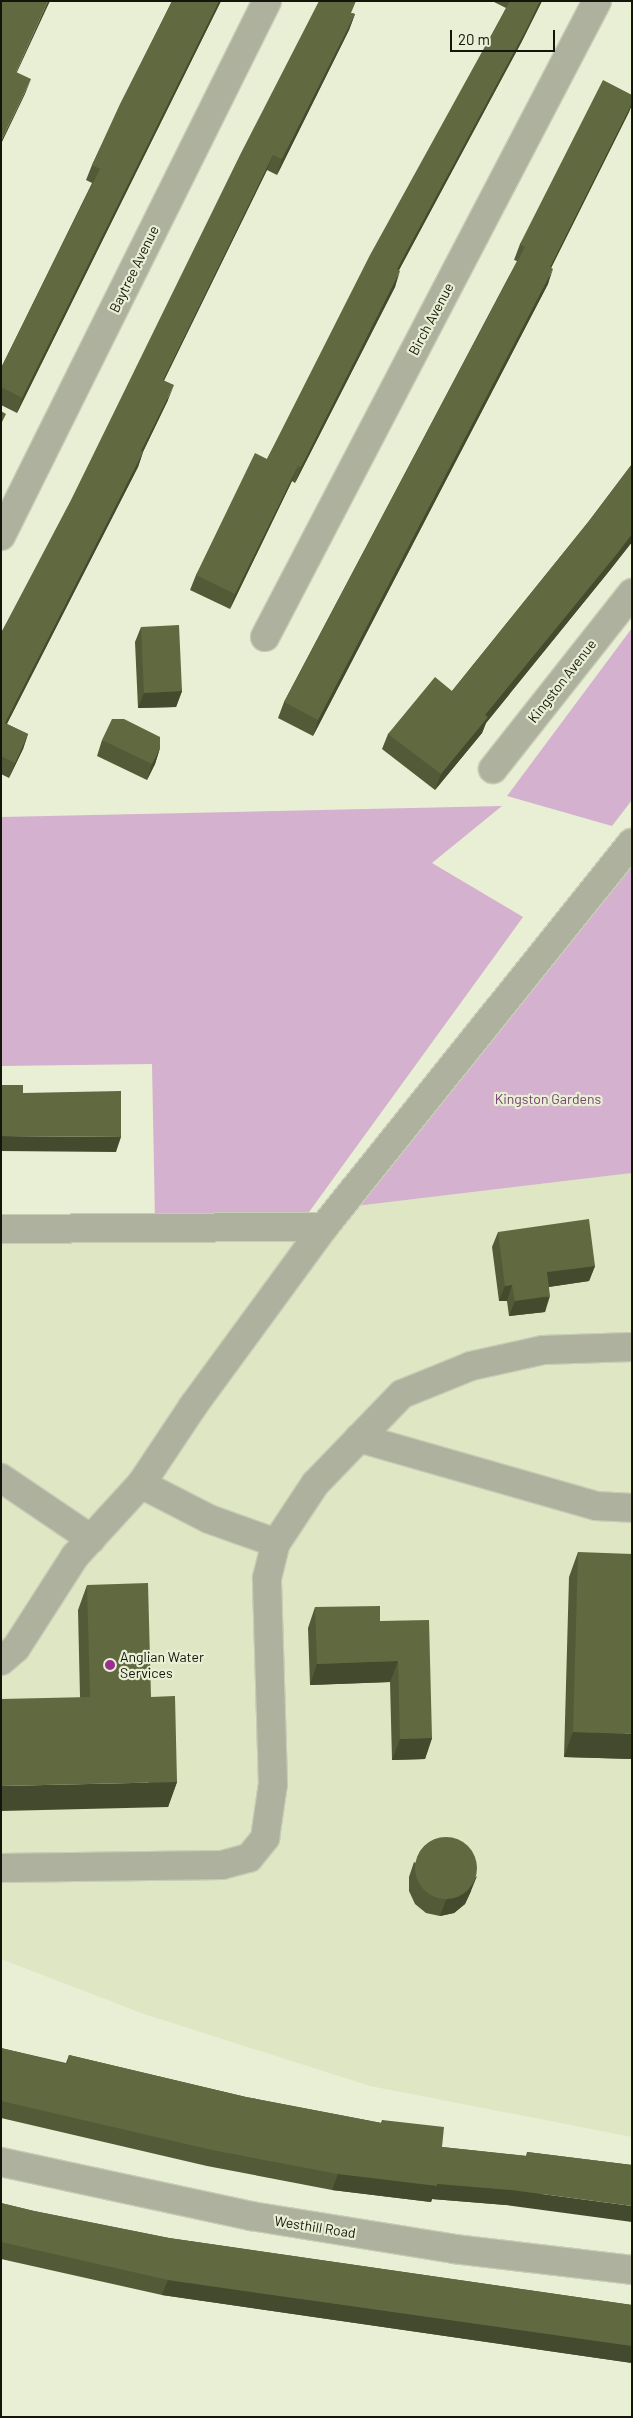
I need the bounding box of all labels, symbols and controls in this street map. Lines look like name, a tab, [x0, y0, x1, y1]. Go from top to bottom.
scale bar	[453, 20, 558, 52]
text: 20 m	[458, 30, 490, 48]
street label: Baytree Avenue	[106, 223, 162, 315]
street label: Birch Avenue	[405, 280, 457, 358]
street label: Kingston Avenue	[524, 636, 600, 726]
park label: Kingston Gardens	[495, 1091, 601, 1107]
place label: Anglian Water Services	[120, 1649, 204, 1681]
marker: Anglian Water Services	[104, 1659, 116, 1671]
street label: Westhill Road	[273, 2212, 357, 2242]

